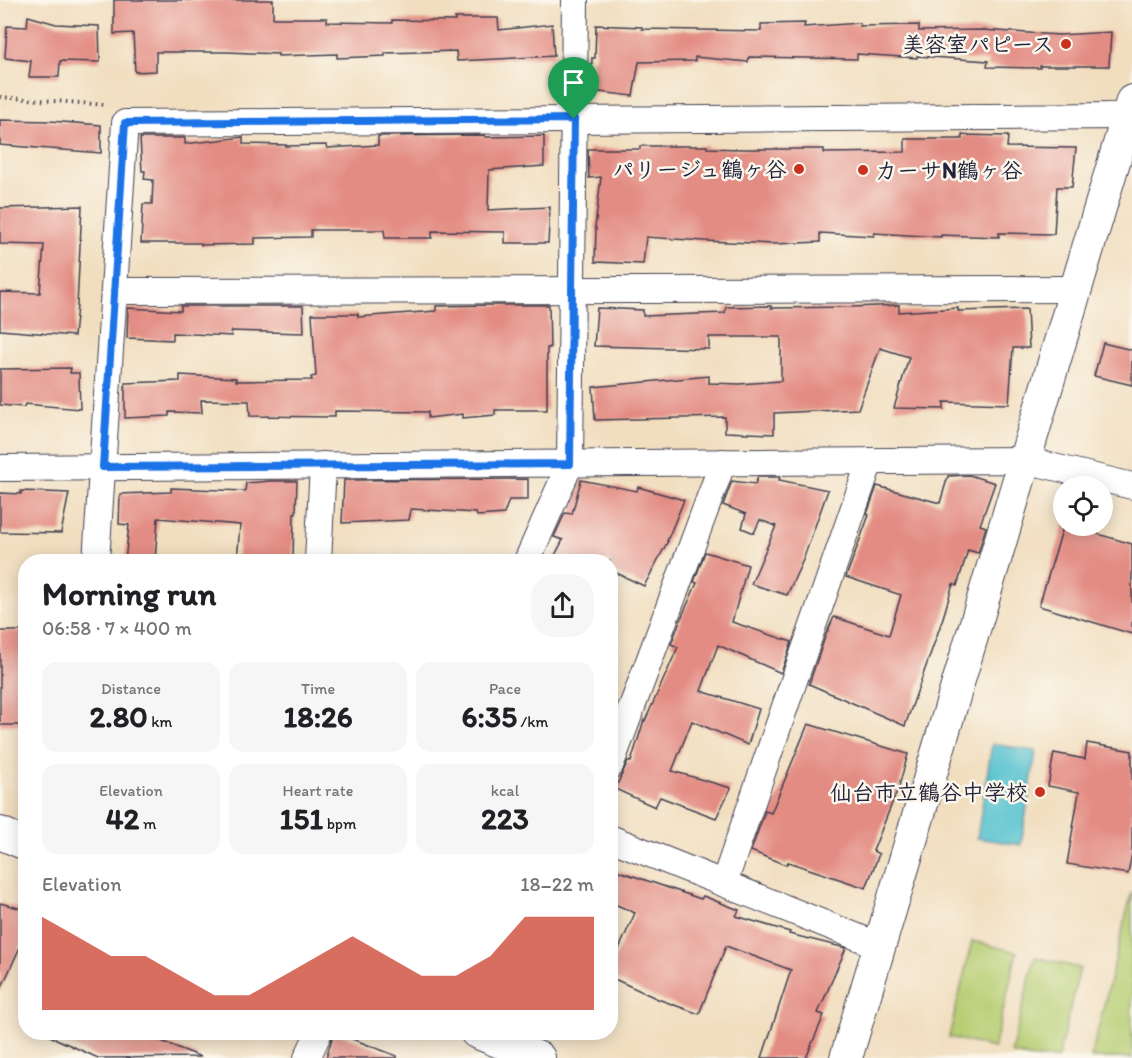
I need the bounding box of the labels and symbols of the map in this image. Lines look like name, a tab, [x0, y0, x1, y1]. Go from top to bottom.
place label: 美容室パピース	[902, 31, 1054, 58]
marker: 美容室パピース	[1059, 37, 1073, 51]
pin	[548, 57, 599, 119]
place label: パリージュ鶴ヶ谷	[612, 156, 787, 183]
place label: カーサN鶴ヶ谷	[875, 157, 1023, 184]
marker: パリージュ鶴ヶ谷	[792, 162, 806, 176]
marker: カーサN鶴ヶ谷	[856, 163, 870, 177]
place label: 仙台市立鶴谷中学校	[830, 779, 1028, 806]
marker: 仙台市立鶴谷中学校	[1033, 785, 1047, 799]

